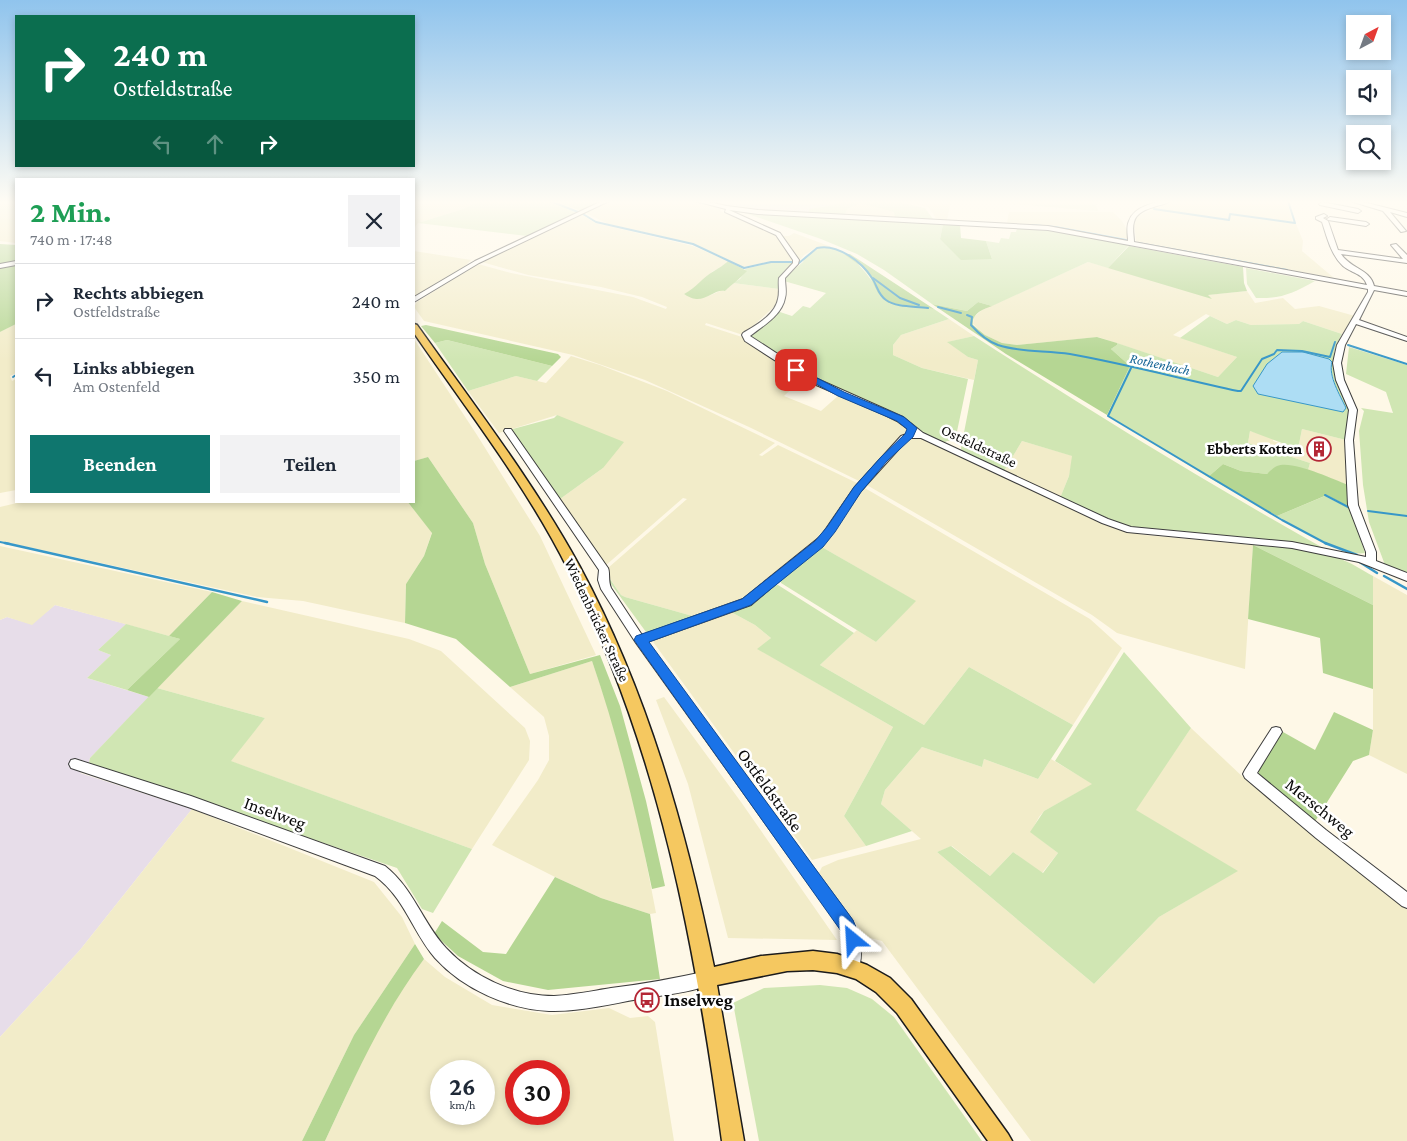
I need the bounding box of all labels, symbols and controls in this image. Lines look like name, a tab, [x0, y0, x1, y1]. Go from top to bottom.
north arrow	[1346, 15, 1391, 60]
map controls	[1346, 15, 1391, 170]
icon: right	[30, 35, 95, 100]
text: 240 m	[113, 35, 207, 74]
button: sound	[1346, 70, 1391, 115]
text: Ostfeldstraße	[113, 76, 233, 101]
button: search	[1346, 125, 1391, 170]
icon: left	[148, 130, 176, 158]
icon: ahead	[201, 130, 229, 158]
icon: right	[254, 130, 282, 158]
text: 2 Min.	[30, 195, 111, 228]
button: close	[348, 195, 400, 247]
text: 740 m · 17:48	[30, 231, 113, 248]
text: Rechts abbiegen	[73, 282, 204, 303]
icon: right	[30, 287, 58, 315]
text: 240 m	[352, 291, 400, 312]
text: Ostfeldstraße	[73, 303, 160, 320]
pin	[775, 349, 817, 391]
water label: Rothenbach	[1128, 350, 1192, 378]
icon: arrive	[782, 356, 810, 384]
text: Links abbiegen	[73, 357, 195, 378]
icon: left	[30, 362, 58, 390]
text: 350 m	[352, 366, 400, 387]
text: Am Ostenfeld	[73, 378, 160, 395]
street label: Ostfeldstraße	[939, 422, 1020, 471]
button: Beenden	[30, 435, 210, 493]
button: Teilen	[220, 435, 400, 493]
building icon: Ebberts Kotten	[1306, 436, 1332, 462]
place label: Ebberts Kotten	[1207, 441, 1302, 457]
street label: Wiedenbrücker Straße	[561, 556, 633, 685]
street label: Ostfeldstraße	[733, 745, 807, 835]
street label: Merschweg	[1281, 774, 1359, 842]
street label: Inselweg	[241, 793, 309, 834]
position arrow	[826, 913, 878, 965]
bus stop icon: Inselweg	[634, 987, 660, 1013]
place label: Inselweg	[664, 990, 733, 1010]
speed limit sign: 30	[505, 1060, 570, 1125]
text: 26	[449, 1073, 476, 1100]
text: km/h	[450, 1098, 475, 1112]

